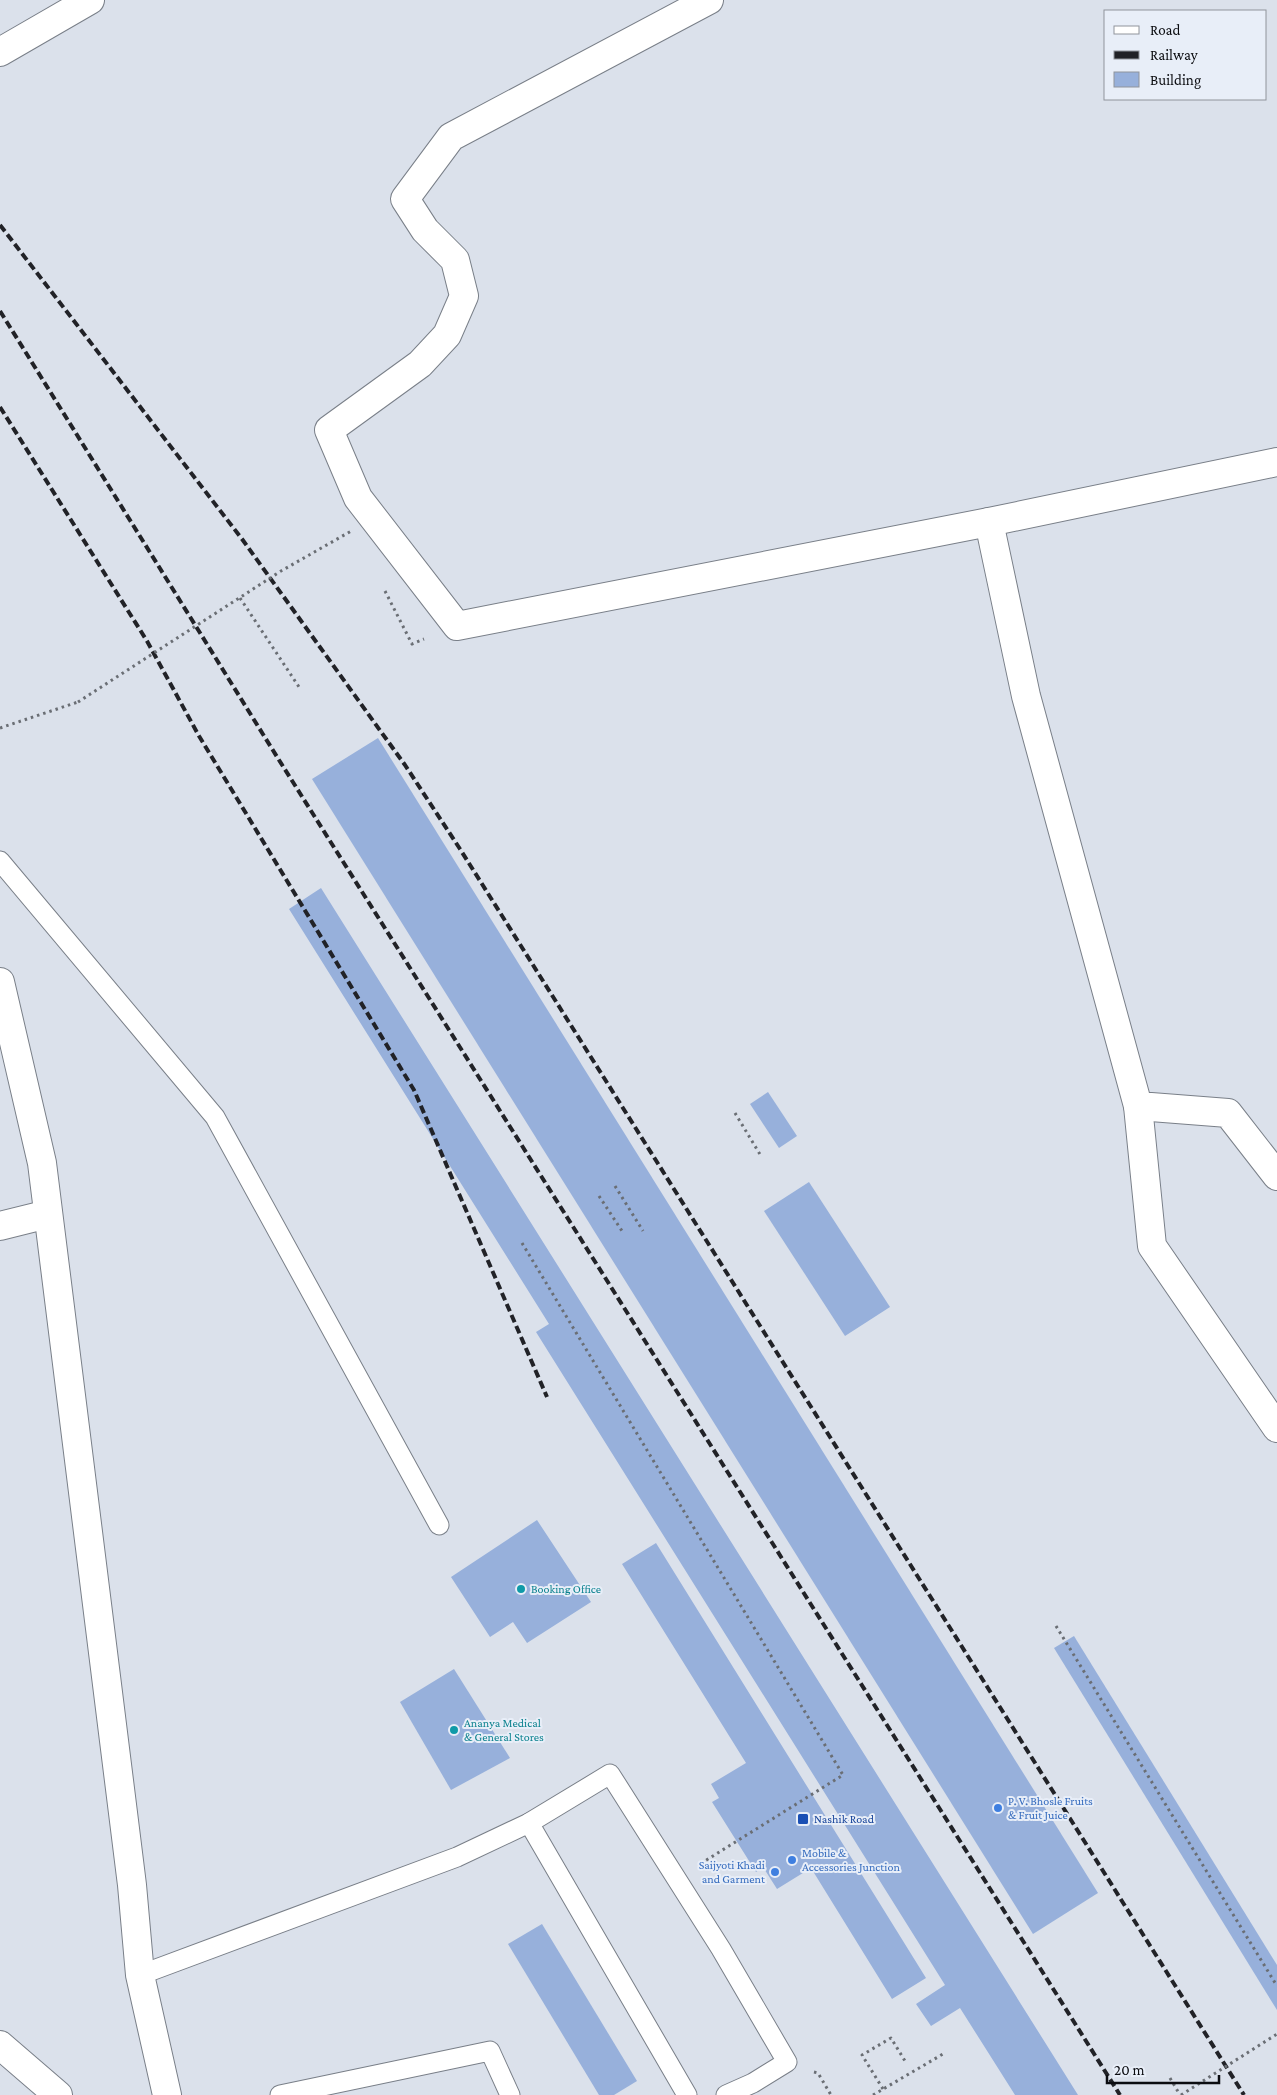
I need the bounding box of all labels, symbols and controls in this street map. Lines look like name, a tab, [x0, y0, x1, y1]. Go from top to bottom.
legend	[1104, 10, 1267, 100]
text: Road	[1150, 22, 1181, 38]
text: Railway	[1150, 47, 1198, 64]
text: Building	[1150, 72, 1201, 89]
place label: Booking Office	[531, 1582, 601, 1596]
marker: Booking Office	[515, 1583, 527, 1595]
place label: Ananya Medical & General Stores	[464, 1716, 544, 1744]
marker: Ananya Medical & General Stores	[448, 1724, 460, 1736]
place label: P. V. Bhosle Fruits & Fruit Juice	[1008, 1794, 1093, 1822]
marker: P. V. Bhosle Fruits & Fruit Juice	[992, 1802, 1004, 1814]
marker: Nashik Road	[796, 1812, 810, 1826]
place label: Nashik Road	[814, 1812, 875, 1826]
place label: Mobile & Accessories Junction	[802, 1846, 900, 1874]
marker: Mobile & Accessories Junction	[786, 1854, 798, 1866]
place label: Saijyoti Khadi and Garment	[699, 1858, 766, 1886]
marker: Saijyoti Khadi and Garment	[769, 1866, 781, 1878]
scale bar	[1107, 2052, 1220, 2084]
text: 20 m	[1114, 2062, 1145, 2078]

